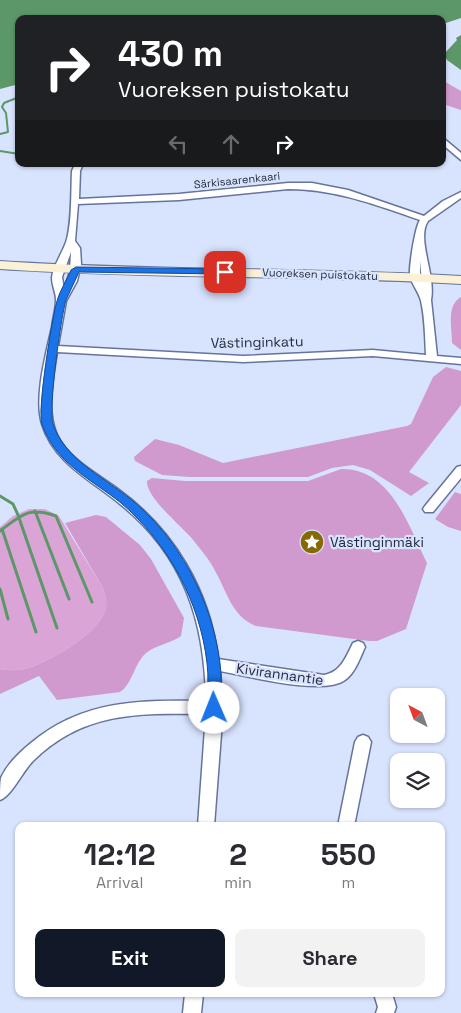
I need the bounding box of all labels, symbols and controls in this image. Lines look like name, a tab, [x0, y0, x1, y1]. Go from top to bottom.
text: 430 m	[118, 32, 223, 76]
icon: right	[35, 35, 100, 100]
text: Vuoreksen puistokatu	[118, 75, 350, 103]
icon: left	[164, 130, 192, 158]
icon: ahead	[217, 130, 245, 158]
icon: right	[270, 130, 298, 158]
street label: Särkisaarenkaari	[193, 168, 281, 191]
pin	[204, 251, 246, 293]
icon: arrive	[211, 258, 239, 286]
street label: Vuoreksen puistokatu	[262, 265, 378, 283]
street label: Västinginkatu	[210, 332, 304, 352]
place icon: Västinginmäki	[299, 529, 325, 555]
place label: Västinginmäki	[330, 533, 424, 551]
street label: Kivirannantie	[235, 659, 325, 689]
position arrow	[187, 681, 239, 733]
north arrow	[390, 688, 445, 742]
map controls	[390, 688, 445, 808]
button: layers	[390, 753, 445, 808]
text: 12:12	[84, 835, 156, 874]
text: 2	[229, 835, 247, 874]
text: 550	[321, 835, 376, 874]
text: Arrival	[96, 872, 143, 893]
text: min	[224, 872, 252, 893]
text: m	[342, 872, 355, 893]
button: Exit	[35, 929, 225, 987]
button: Share	[235, 929, 425, 987]

